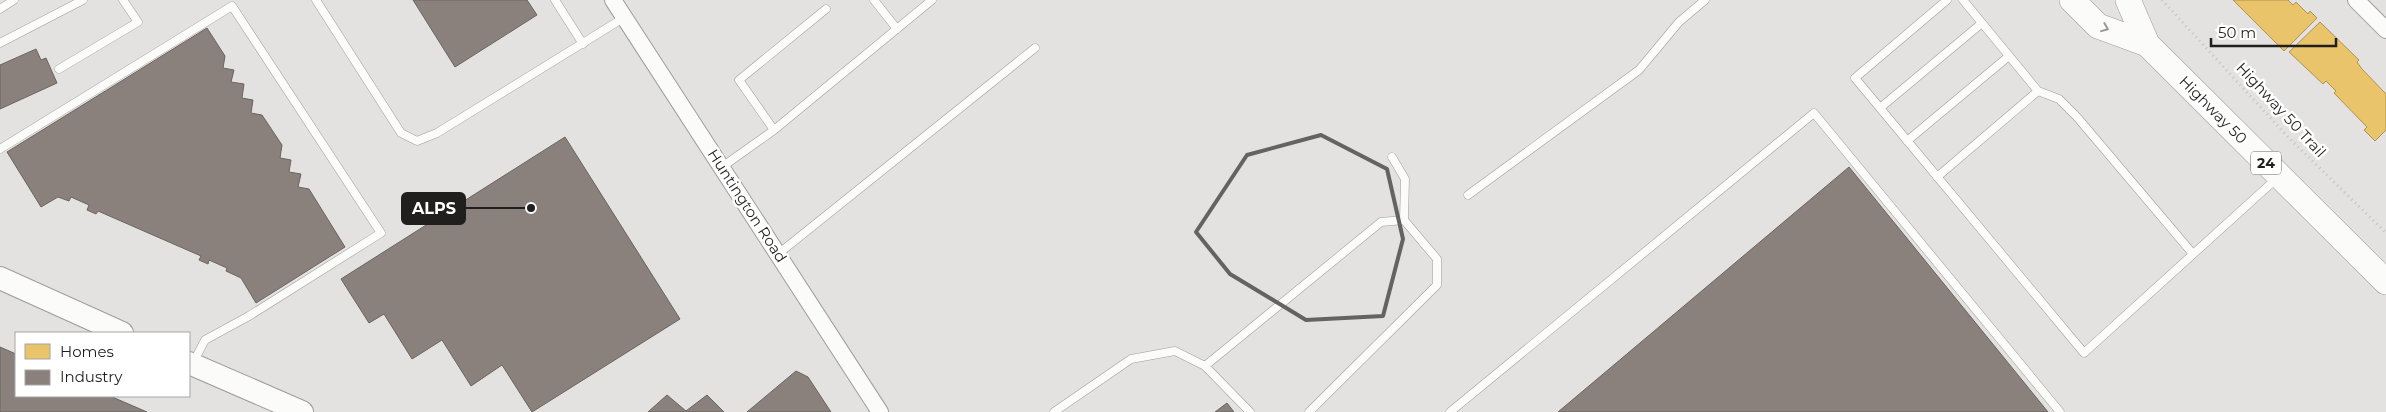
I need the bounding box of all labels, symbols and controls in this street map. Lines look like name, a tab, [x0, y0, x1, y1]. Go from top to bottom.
scale bar	[2211, 15, 2336, 47]
one-way arrow	[2100, 22, 2109, 33]
text: 50 m	[2218, 23, 2256, 42]
street label: Highway 50 Trail	[2232, 58, 2330, 161]
street label: Highway 50	[2175, 72, 2251, 148]
street label: Huntington Road	[704, 145, 791, 266]
road number: 24	[2251, 152, 2281, 174]
callout: ALPS	[402, 193, 465, 224]
text: ALPS	[411, 199, 456, 218]
legend	[15, 332, 190, 397]
text: Homes	[60, 342, 114, 361]
text: Industry	[60, 367, 123, 386]

